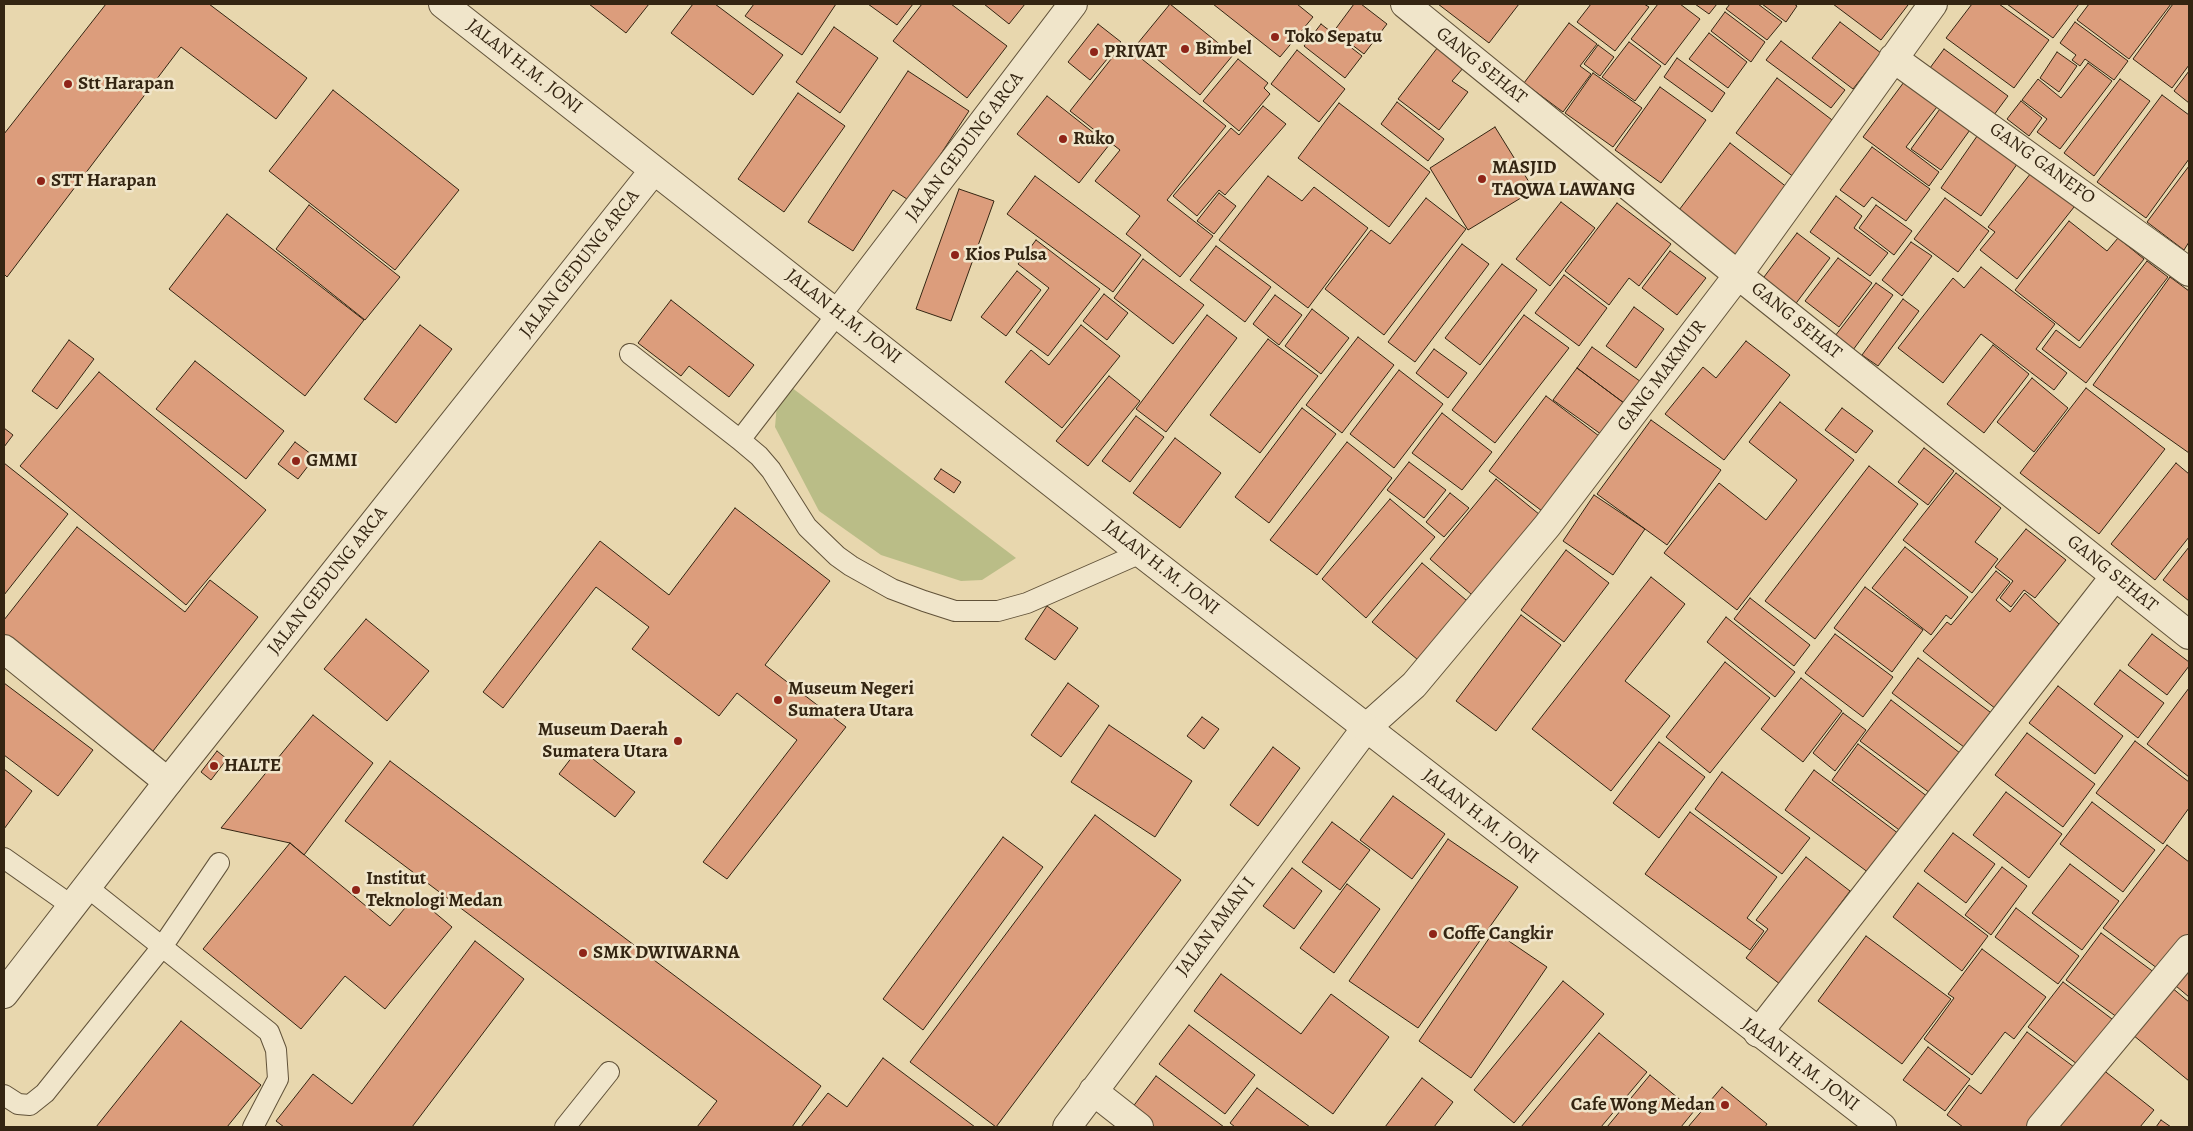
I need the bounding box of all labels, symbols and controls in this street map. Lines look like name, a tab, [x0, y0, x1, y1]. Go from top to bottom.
street label: JALAN H.M. JONI	[461, 15, 587, 119]
street label: GANG SEHAT	[1431, 22, 1531, 110]
place label: Toko Sepatu	[1285, 26, 1382, 48]
marker: Toko Sepatu	[1269, 31, 1281, 43]
place label: Bimbel	[1195, 38, 1252, 60]
place label: PRIVAT	[1104, 41, 1167, 63]
marker: Bimbel	[1179, 43, 1191, 55]
marker: PRIVAT	[1088, 46, 1100, 58]
street label: JALAN GEDUNG ARCA	[901, 68, 1029, 226]
place label: Stt Harapan	[78, 73, 174, 95]
marker: Stt Harapan	[62, 78, 74, 90]
street label: GANG GANEFO	[1985, 118, 2099, 210]
place label: Ruko	[1073, 128, 1115, 150]
marker: Ruko	[1057, 133, 1069, 145]
place label: MASJID TAQWA LAWANG	[1492, 157, 1635, 201]
place label: STT Harapan	[51, 170, 156, 192]
marker: MASJID TAQWA LAWANG	[1476, 173, 1488, 185]
marker: STT Harapan	[35, 175, 47, 187]
street label: JALAN GEDUNG ARCA	[515, 185, 645, 343]
place label: Kios Pulsa	[965, 244, 1047, 266]
marker: Kios Pulsa	[949, 249, 961, 261]
street label: JALAN H.M. JONI	[780, 265, 906, 369]
street label: GANG SEHAT	[1746, 277, 1846, 365]
street label: GANG MAKMUR	[1613, 316, 1711, 436]
place label: GMMI	[306, 450, 357, 472]
marker: GMMI	[290, 455, 302, 467]
street label: JALAN GEDUNG ARCA	[263, 502, 393, 660]
street label: JALAN H.M. JONI	[1098, 516, 1224, 620]
street label: GANG SEHAT	[2062, 530, 2162, 618]
place label: Museum Negeri Sumatera Utara	[788, 678, 914, 722]
marker: Museum Negeri Sumatera Utara	[772, 694, 784, 706]
place label: Museum Daerah Sumatera Utara	[538, 719, 668, 763]
marker: Museum Daerah Sumatera Utara	[672, 735, 684, 747]
place label: HALTE	[224, 755, 281, 777]
marker: HALTE	[208, 760, 220, 772]
street label: JALAN H.M. JONI	[1417, 765, 1543, 869]
place label: Institut Teknologi Medan	[366, 868, 503, 912]
street label: JALAN AMAN I	[1171, 873, 1261, 981]
marker: Institut Teknologi Medan	[350, 884, 362, 896]
place label: Coffe Cangkir	[1443, 923, 1553, 945]
marker: Coffe Cangkir	[1427, 928, 1439, 940]
place label: SMK DWIWARNA	[593, 942, 740, 964]
marker: SMK DWIWARNA	[577, 947, 589, 959]
street label: JALAN H.M. JONI	[1737, 1014, 1863, 1116]
place label: Cafe Wong Medan	[1571, 1094, 1715, 1116]
marker: Cafe Wong Medan	[1719, 1099, 1731, 1111]

